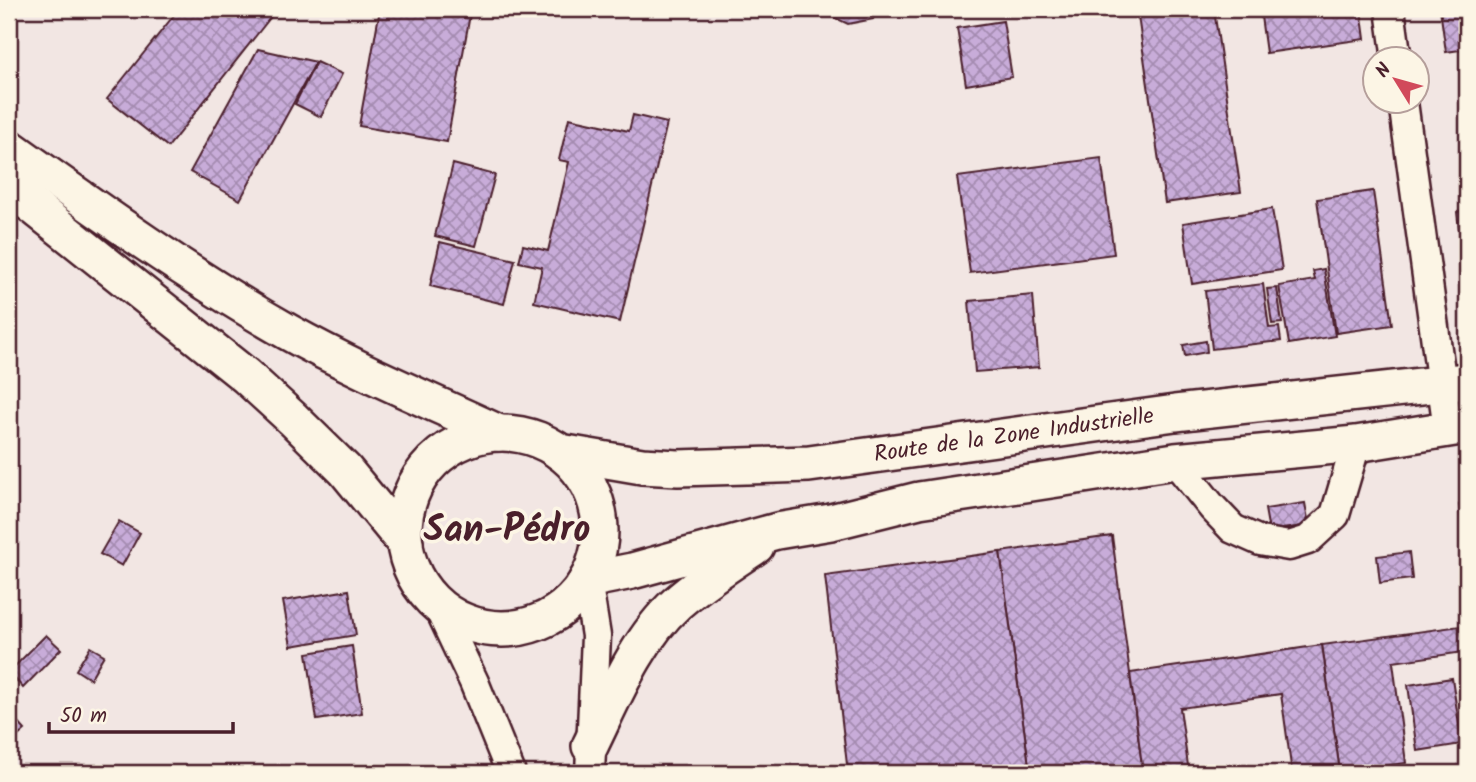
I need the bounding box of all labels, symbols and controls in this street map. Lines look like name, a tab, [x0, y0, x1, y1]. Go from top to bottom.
north arrow	[1360, 46, 1430, 116]
text: N	[1368, 57, 1400, 85]
street label: Route de la Zone Industrielle	[872, 399, 1156, 473]
district label: San-Pédro	[424, 502, 590, 561]
scale bar	[49, 691, 233, 735]
text: 50 m	[60, 700, 107, 733]

